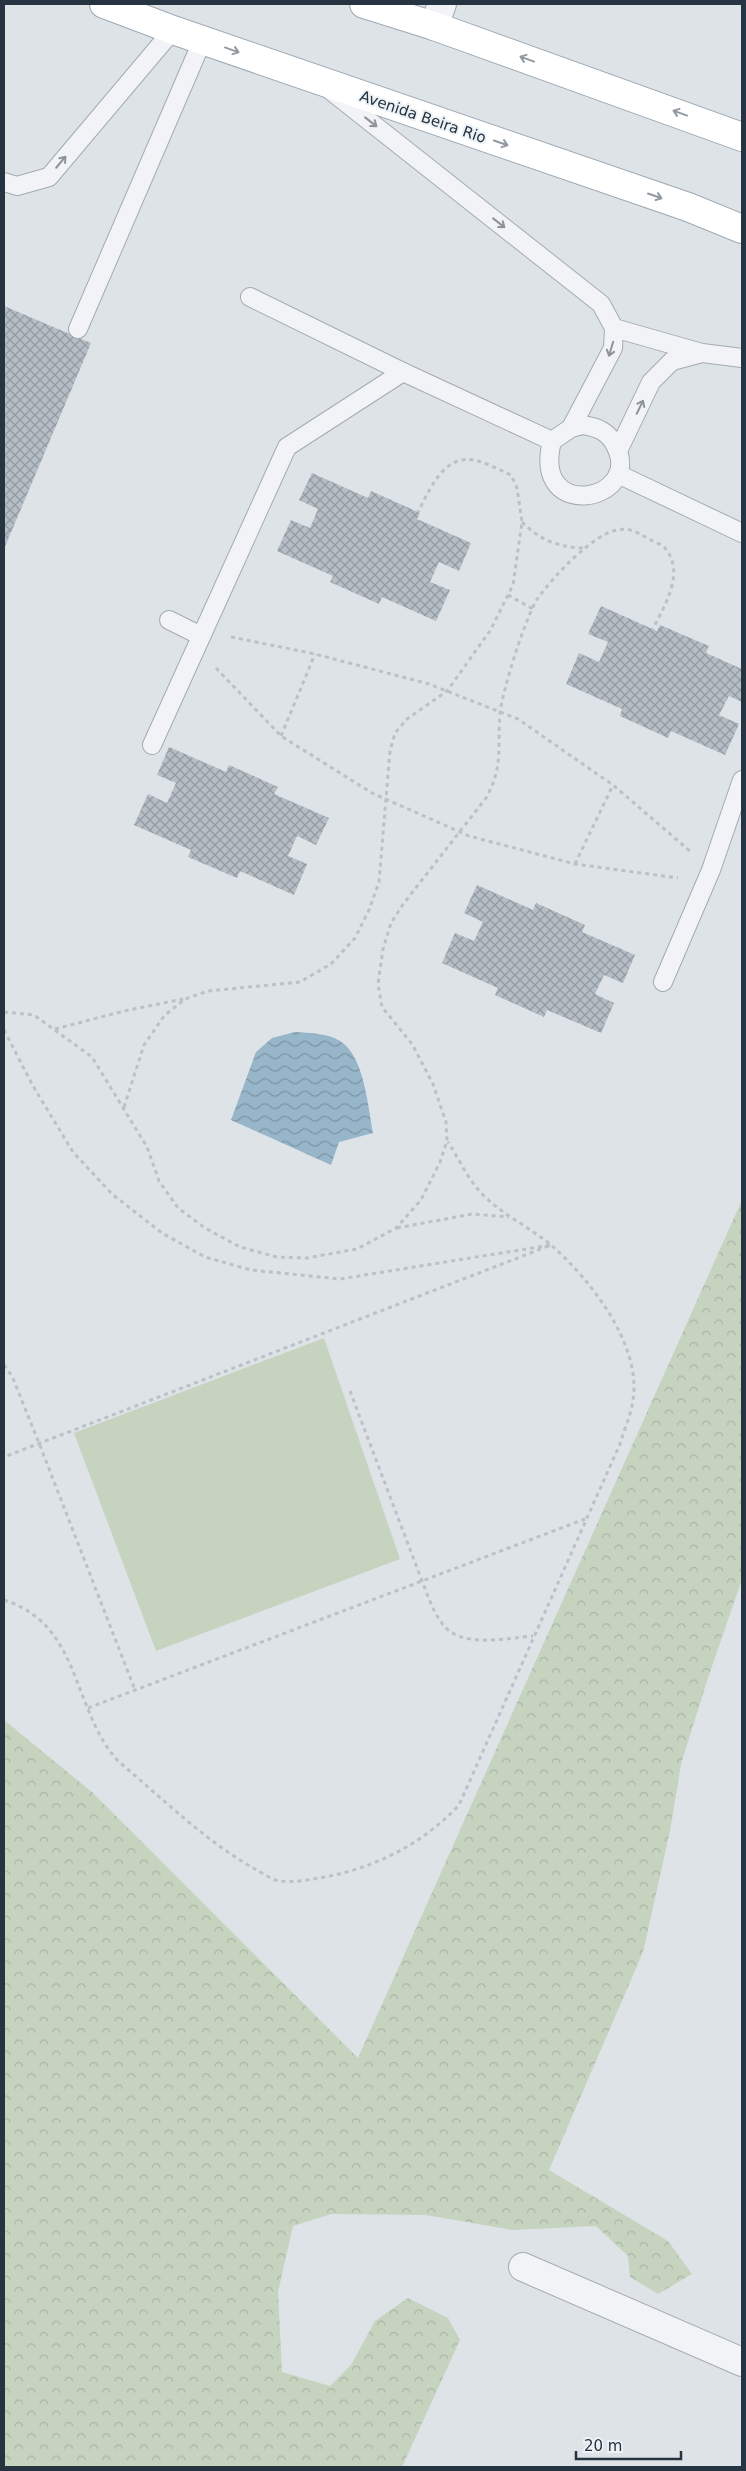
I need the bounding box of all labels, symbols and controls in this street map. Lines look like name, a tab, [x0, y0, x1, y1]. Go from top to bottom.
one-way arrow	[224, 45, 240, 55]
one-way arrow	[520, 54, 535, 63]
street label: Avenida Beira Rio	[358, 87, 488, 147]
one-way arrow	[673, 108, 689, 117]
one-way arrow	[364, 117, 378, 127]
one-way arrow	[493, 139, 509, 149]
one-way arrow	[56, 156, 67, 169]
one-way arrow	[647, 192, 662, 201]
one-way arrow	[492, 217, 505, 228]
one-way arrow	[605, 341, 615, 357]
one-way arrow	[635, 399, 645, 414]
scale bar	[576, 2428, 681, 2460]
text: 20 m	[584, 2437, 622, 2455]

